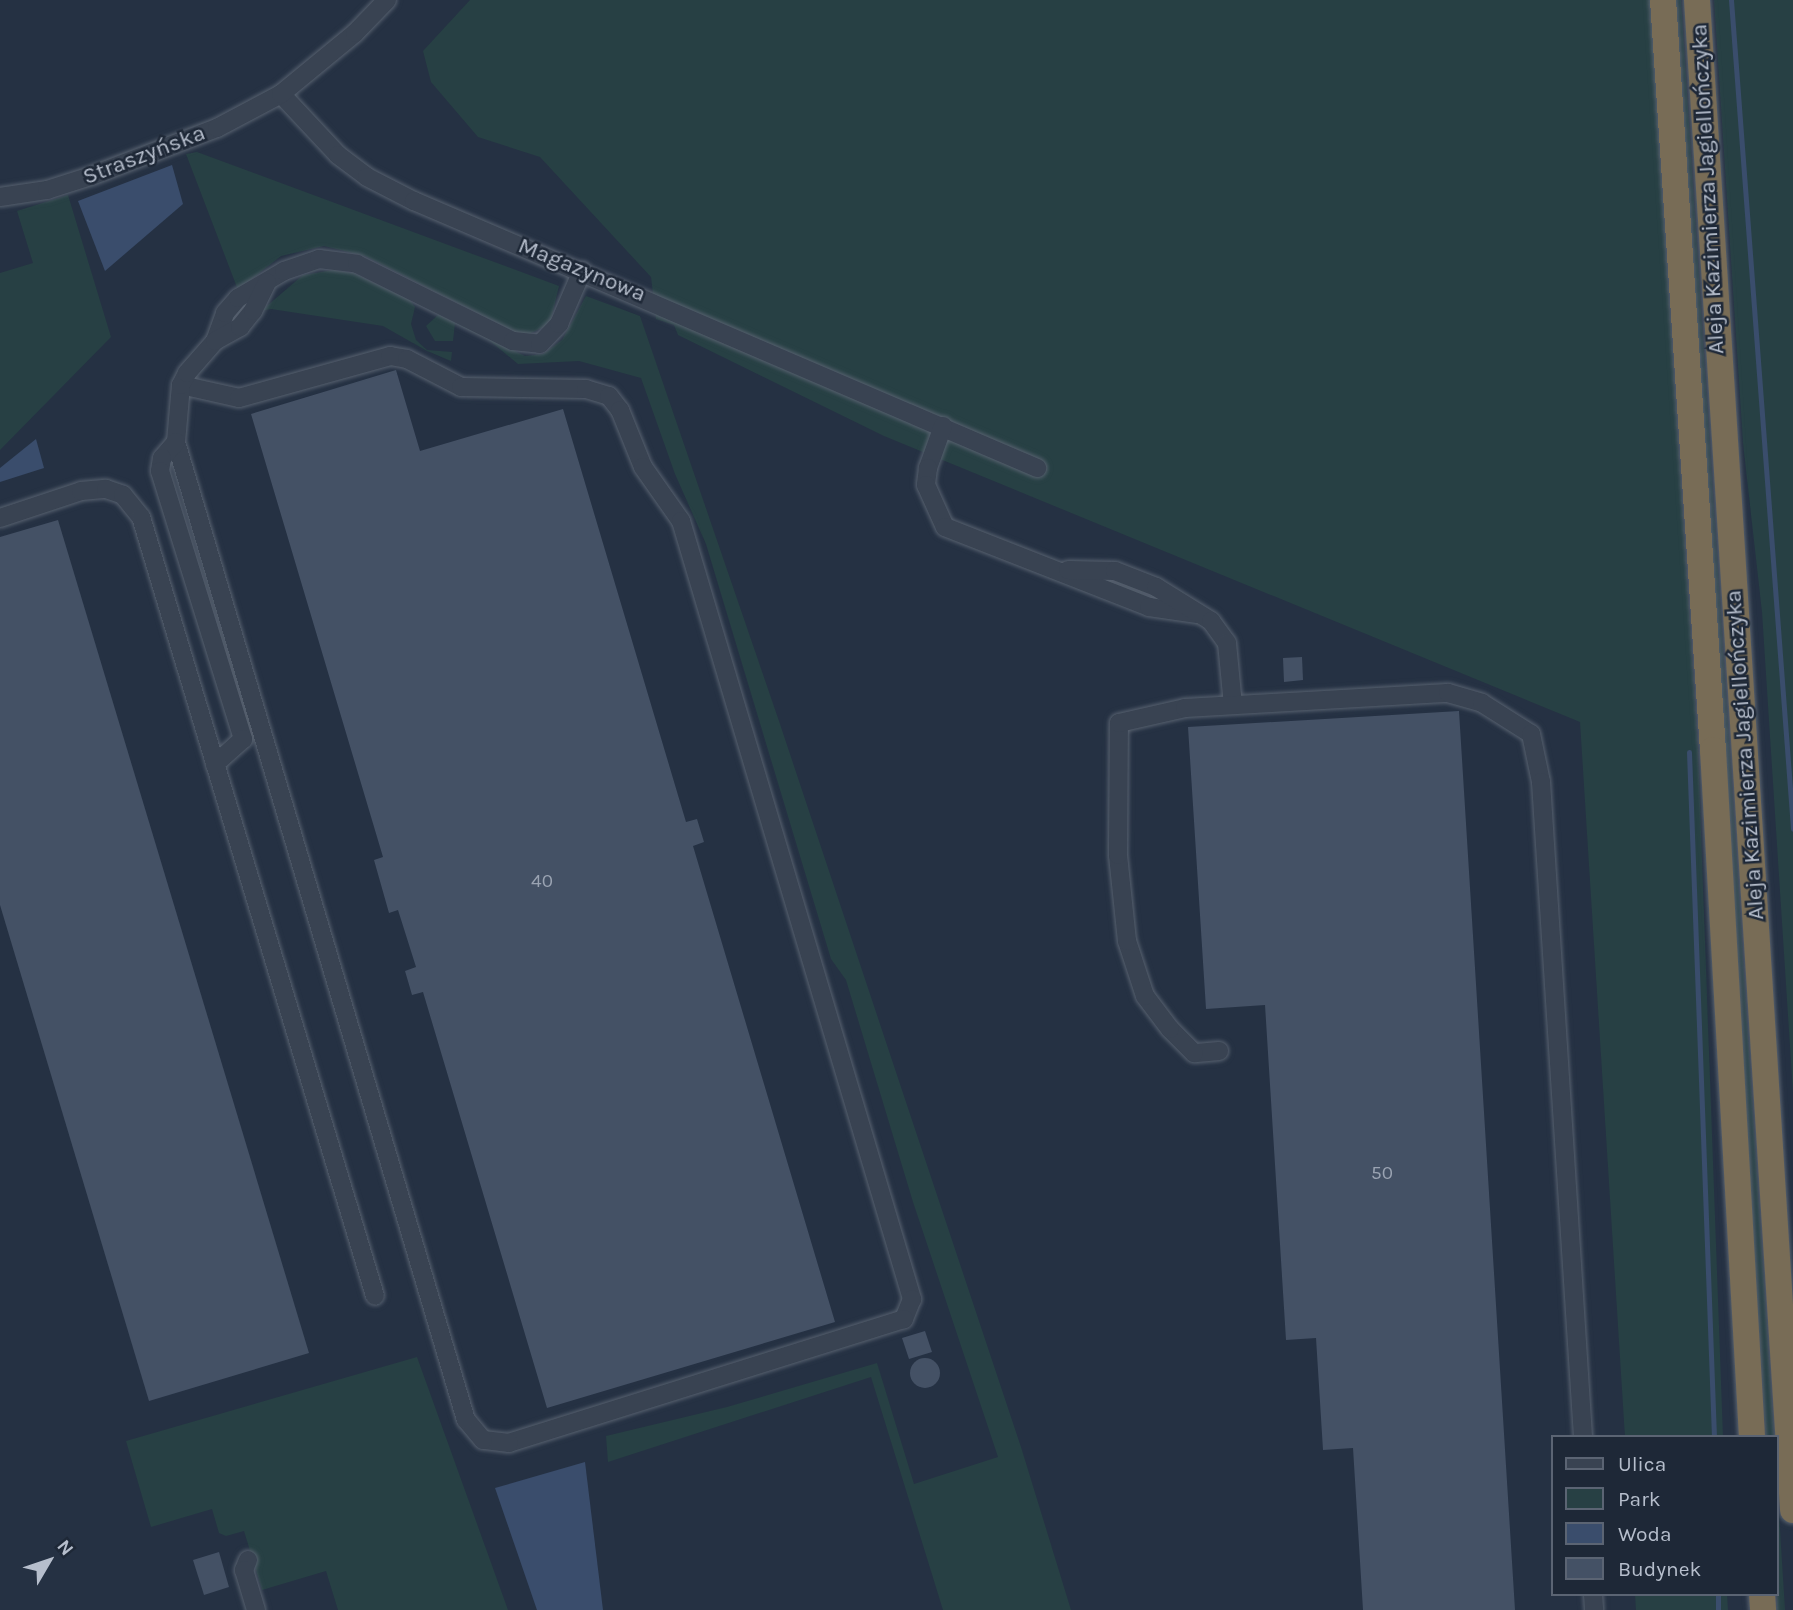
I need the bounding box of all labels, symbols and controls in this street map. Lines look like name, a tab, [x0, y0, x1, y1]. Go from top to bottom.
street label: Aleja Kazimierza Jagiellończyka	[1686, 23, 1730, 355]
street label: Straszyńska	[79, 119, 209, 191]
street label: Magazynowa	[514, 232, 650, 308]
street label: Aleja Kazimierza Jagiellończyka	[1720, 589, 1770, 921]
house number: 40	[531, 871, 553, 893]
house number: 50	[1371, 1163, 1393, 1185]
legend	[1552, 1435, 1779, 1596]
text: Ulica	[1618, 1452, 1666, 1476]
text: Park	[1618, 1487, 1661, 1511]
text: Woda	[1618, 1522, 1672, 1546]
north arrow	[14, 1526, 84, 1596]
text: N	[52, 1536, 78, 1560]
text: Budynek	[1618, 1557, 1701, 1581]

